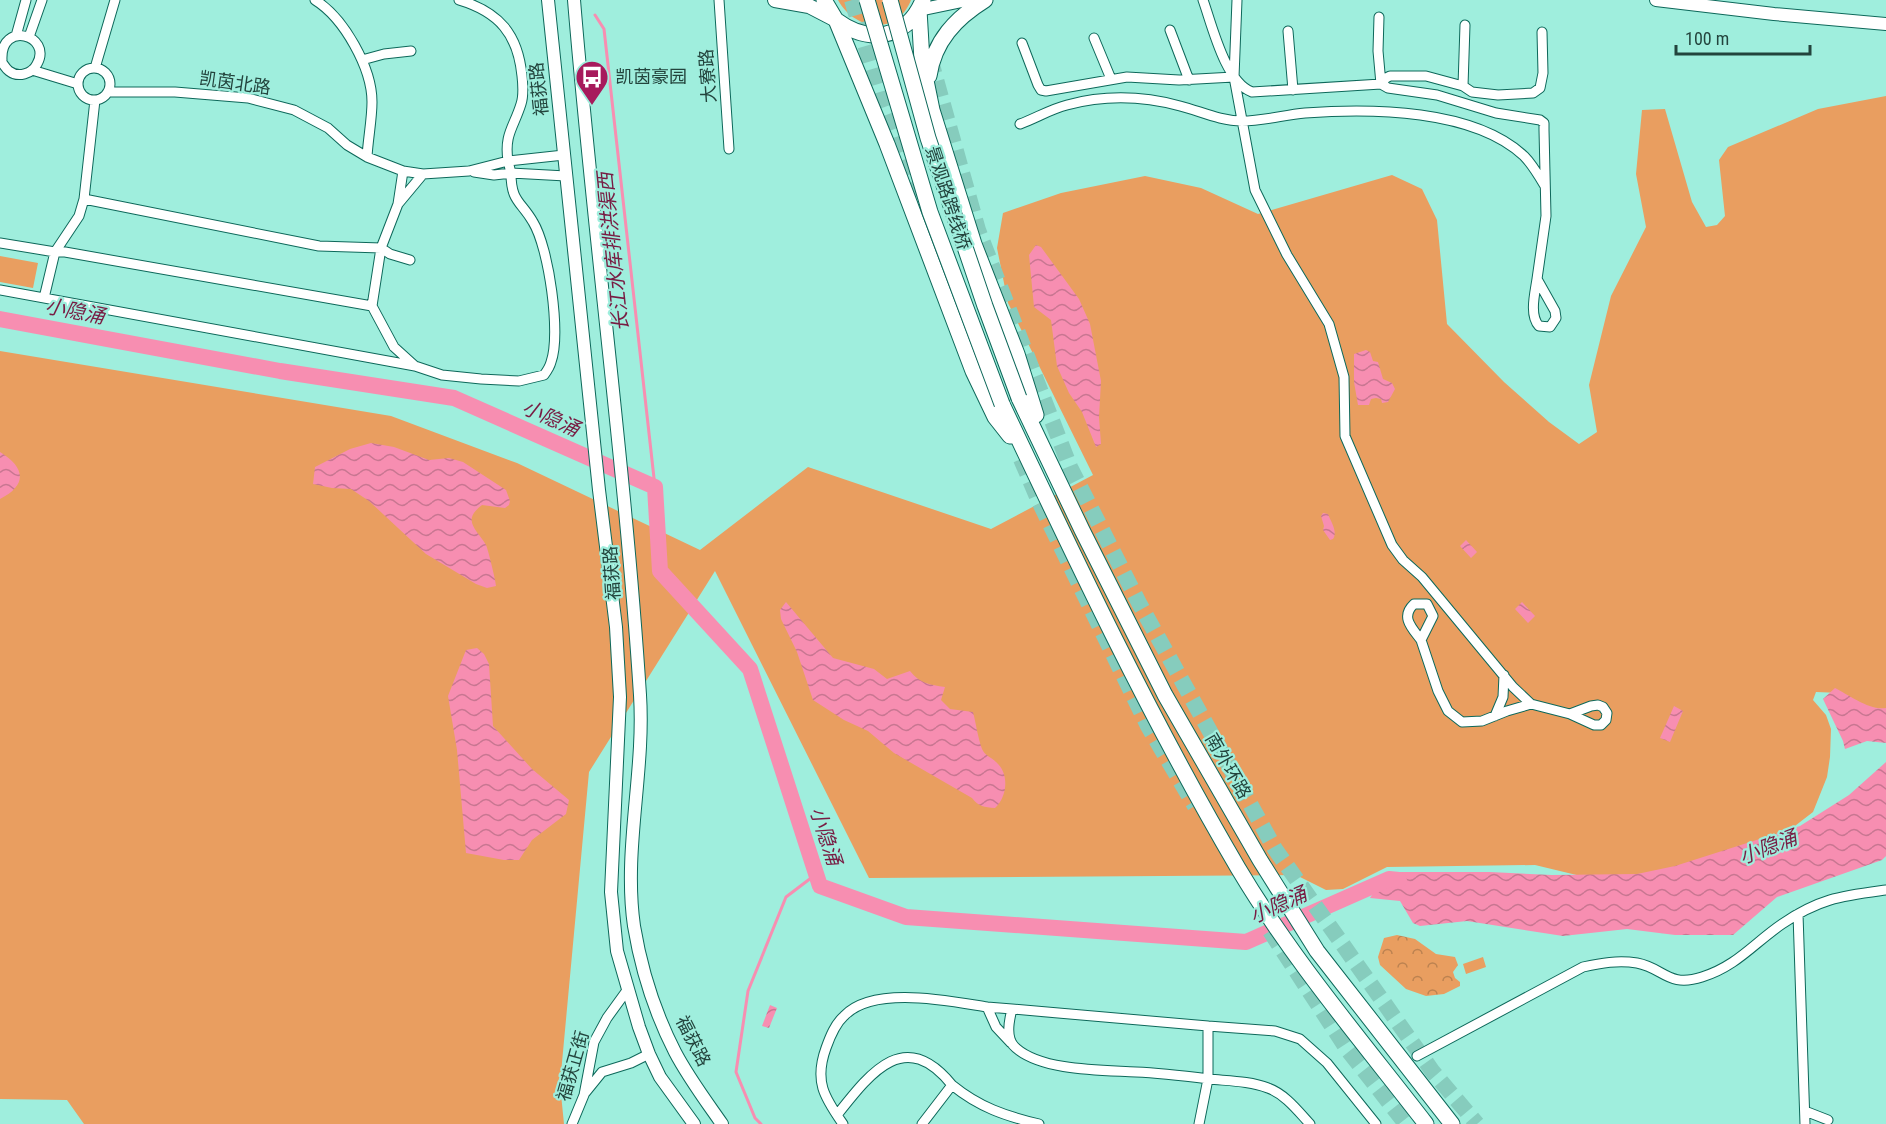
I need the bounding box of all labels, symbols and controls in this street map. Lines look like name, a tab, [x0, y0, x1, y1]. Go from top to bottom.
scale bar	[1676, 18, 1810, 56]
text: 100 m	[1685, 28, 1729, 49]
street label: 大寮路	[695, 48, 720, 104]
bus stop icon: 凯茵豪园	[574, 59, 610, 106]
street label: 福获路	[525, 61, 552, 117]
place label: 凯茵豪园	[615, 66, 687, 87]
street label: 凯茵北路	[198, 67, 272, 98]
street label: 景观路跨线桥	[922, 143, 975, 252]
water label: 长江水库排洪渠西	[592, 168, 633, 333]
water label: 小隐涌	[43, 293, 109, 329]
water label: 小隐涌	[519, 395, 585, 442]
street label: 福获路	[599, 545, 624, 601]
street label: 南外环路	[1201, 729, 1256, 802]
water label: 小隐涌	[805, 804, 847, 870]
water label: 小隐涌	[1736, 824, 1802, 869]
water label: 小隐涌	[1246, 881, 1312, 928]
street label: 福获路	[672, 1012, 715, 1070]
street label: 福获正街	[553, 1028, 593, 1103]

